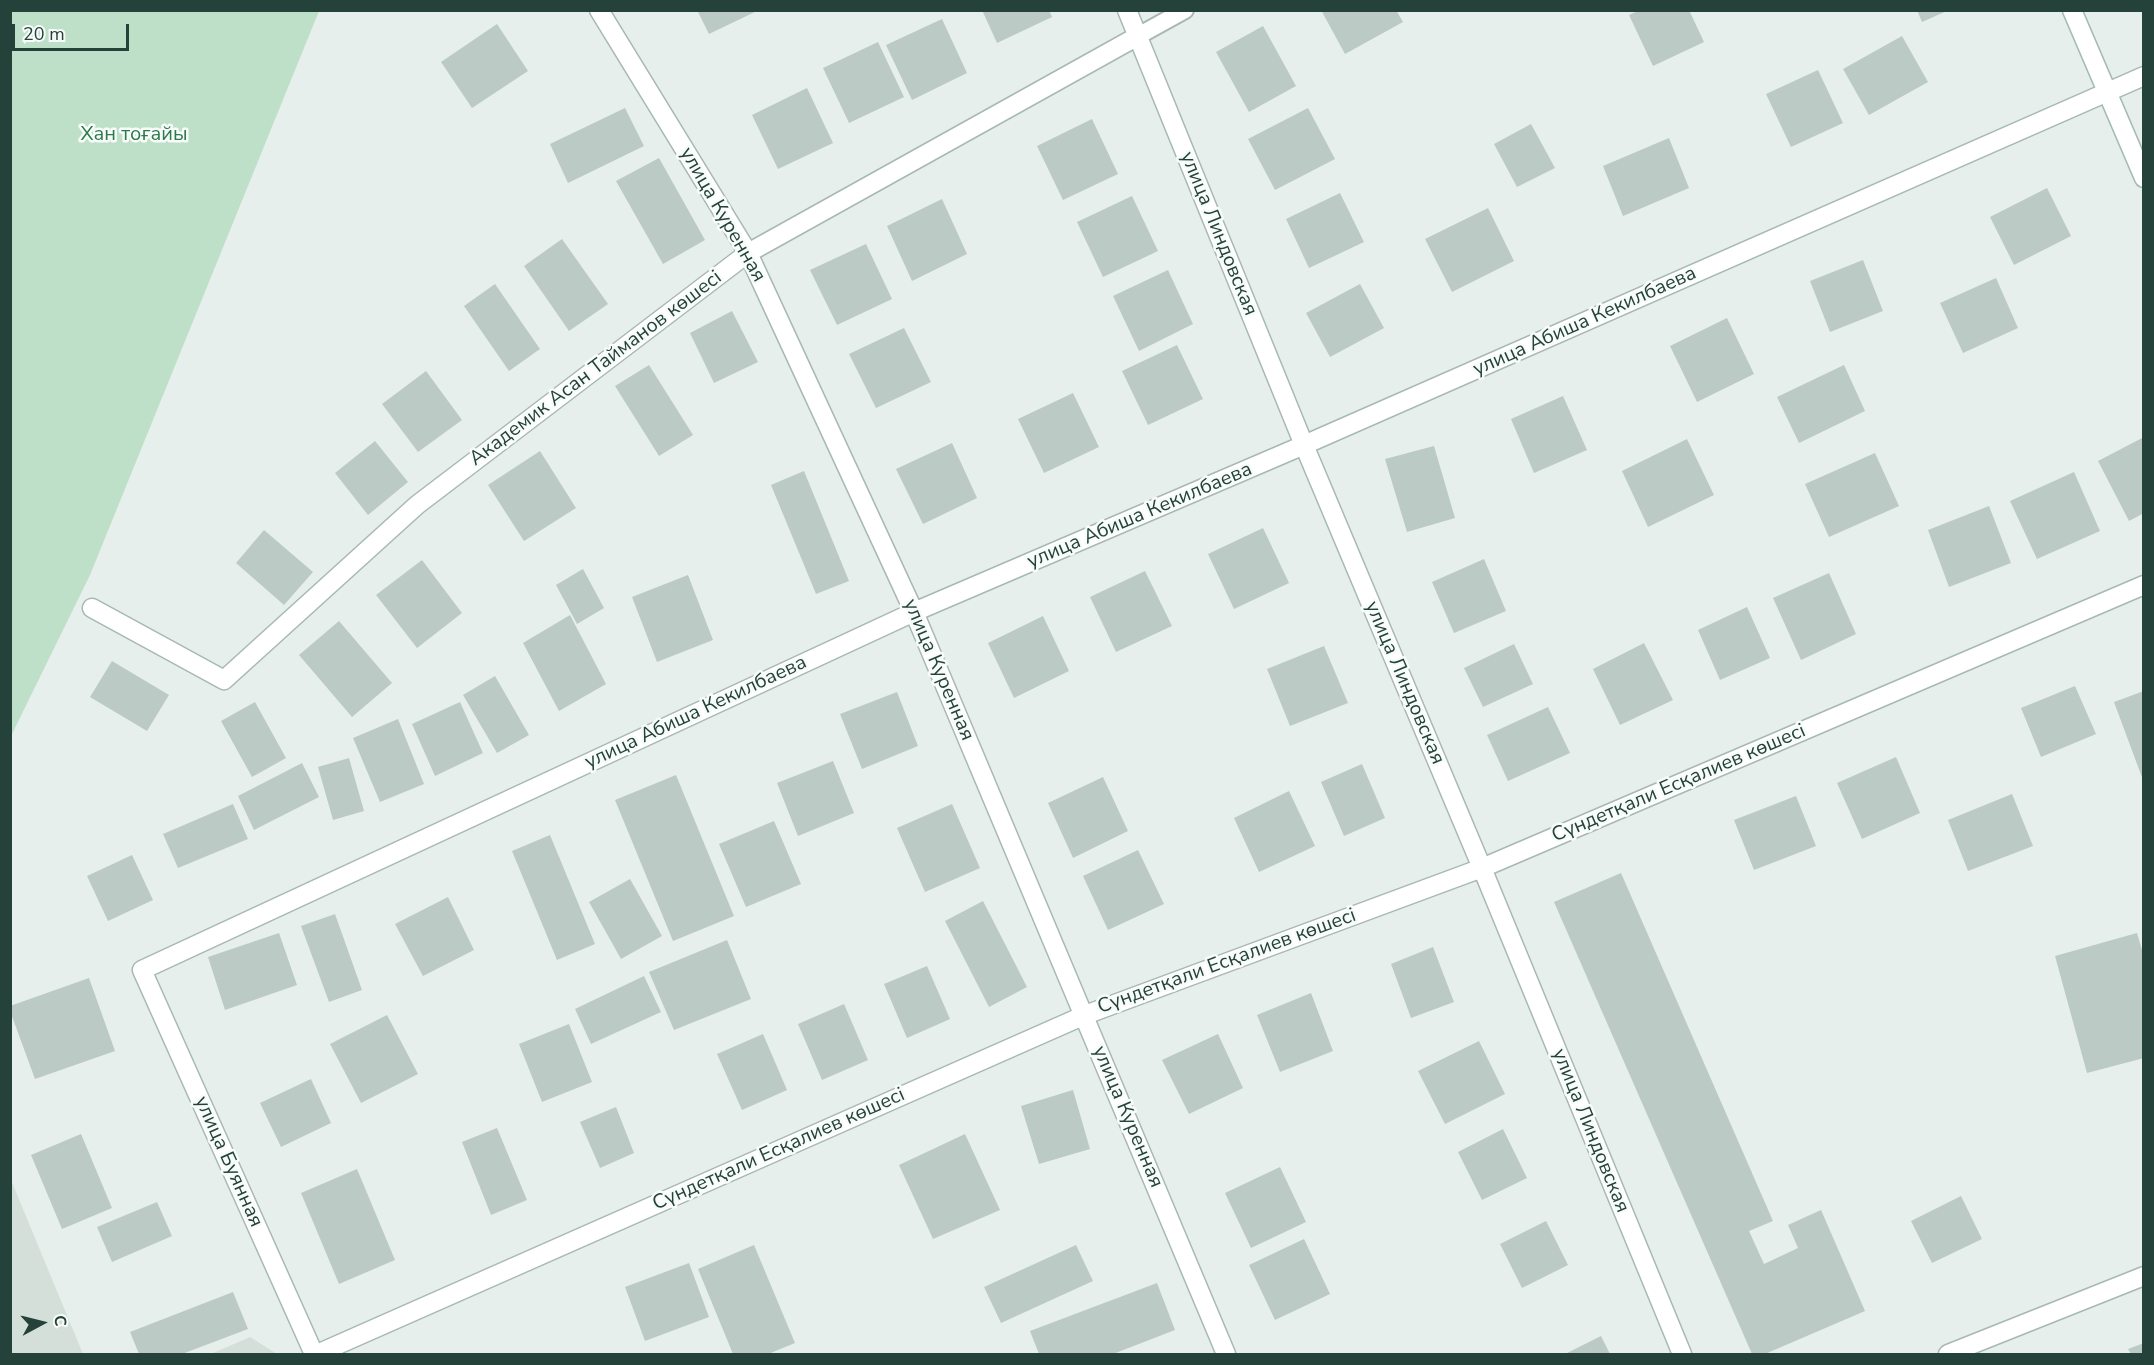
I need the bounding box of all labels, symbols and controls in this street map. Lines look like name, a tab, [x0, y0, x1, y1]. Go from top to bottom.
scale bar	[15, 12, 132, 50]
text: 20 m	[23, 22, 65, 46]
park label: Хан тоғайы	[81, 123, 187, 147]
street label: улица Куренная	[674, 143, 770, 287]
street label: улица Линдовская	[1174, 148, 1262, 320]
street label: улица Абиша Кекилбаева	[1470, 262, 1700, 382]
street label: Академик Асан Тайманов көшесі	[465, 266, 727, 472]
street label: улица Абиша Кекилбаева	[1024, 458, 1256, 574]
street label: улица Куренная	[897, 596, 979, 744]
street label: улица Линдовская	[1359, 598, 1449, 768]
street label: улица Абиша Кекилбаева	[581, 651, 811, 775]
street label: Сүндетқали Есқалиев көшесі	[1548, 720, 1810, 848]
street label: Сүндетқали Есқалиев көшесі	[1094, 904, 1360, 1020]
street label: улица Куренная	[1086, 1043, 1168, 1191]
street label: улица Линдовская	[1546, 1045, 1634, 1217]
street label: Сүндетқали Есқалиев көшесі	[649, 1083, 909, 1217]
street label: улица Буянная	[188, 1093, 268, 1231]
north arrow	[12, 1293, 72, 1353]
text: С	[48, 1314, 71, 1328]

